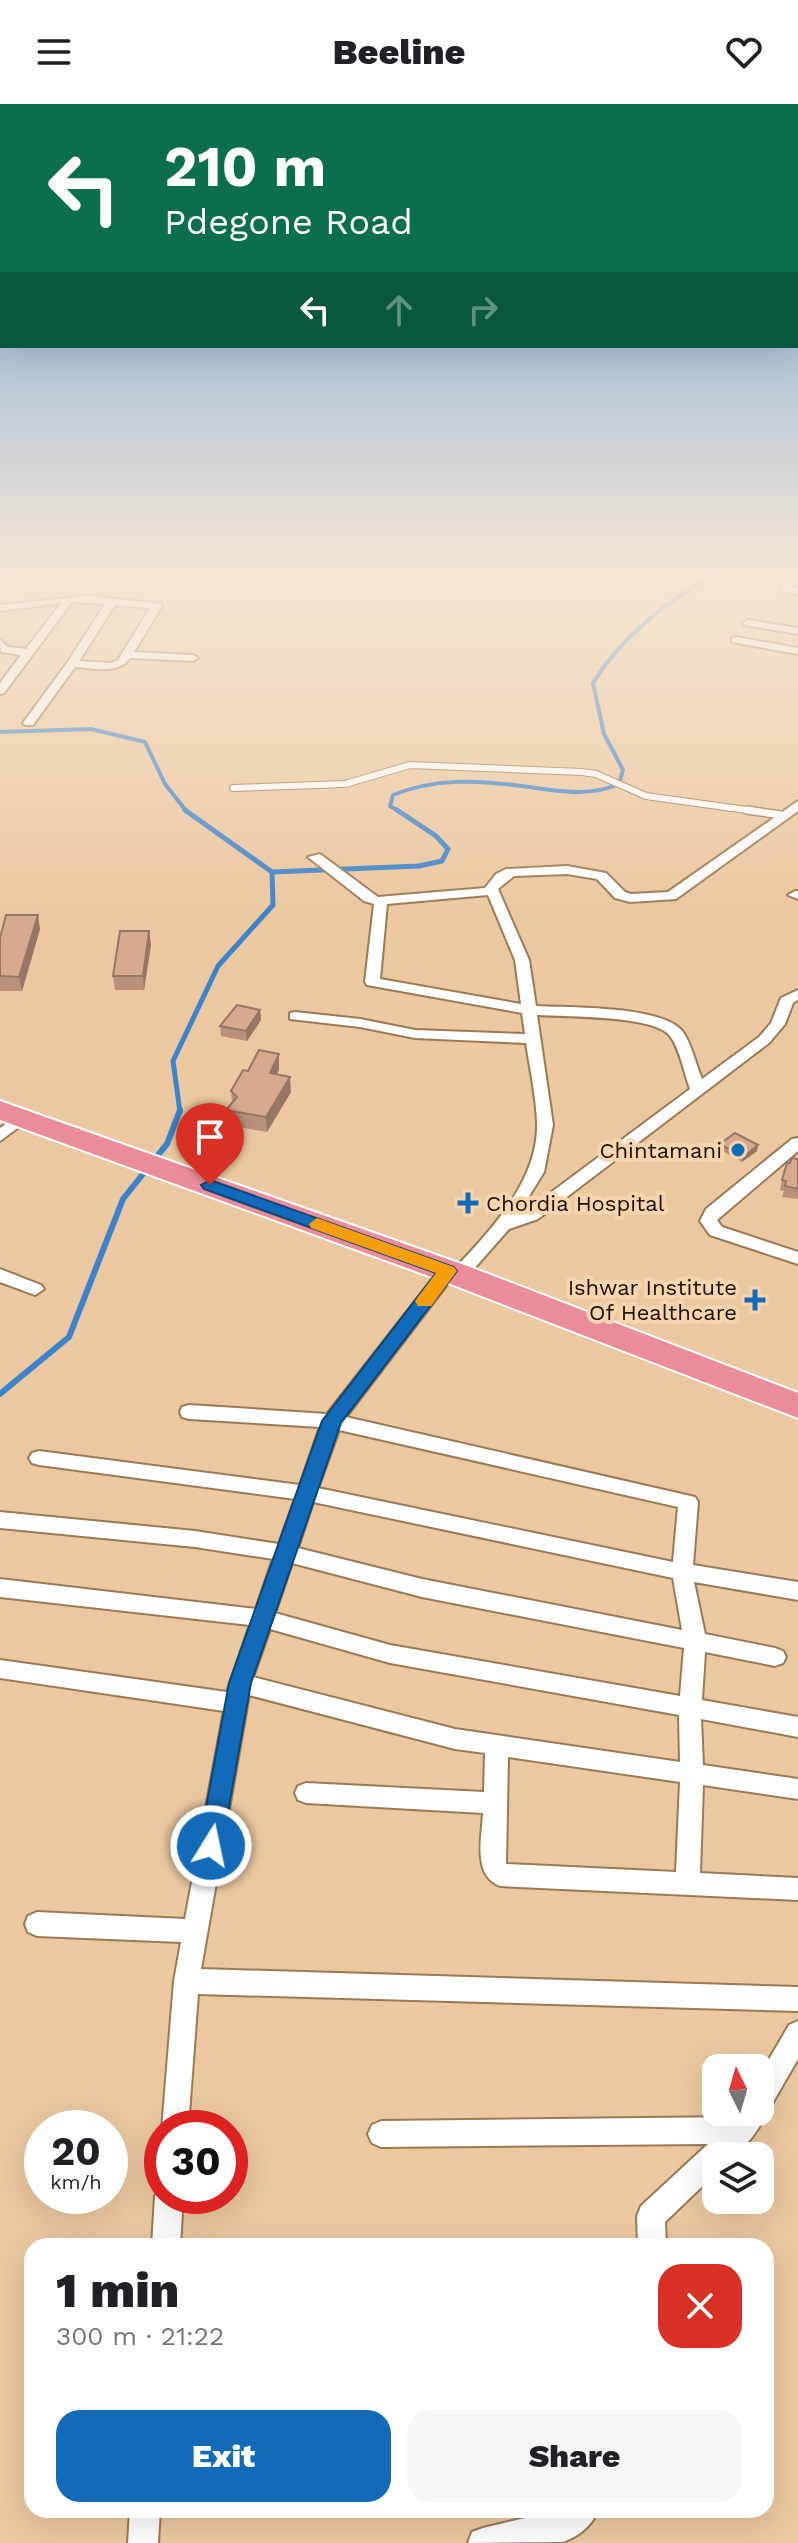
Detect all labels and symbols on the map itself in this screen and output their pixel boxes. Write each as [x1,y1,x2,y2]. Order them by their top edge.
pin [176,1103,244,1185]
place label: Chintamani [599,1138,722,1163]
marker: Chintamani [729,1141,747,1159]
place label: Chordia Hospital [486,1191,665,1216]
marker: Chordia Hospital [457,1192,479,1214]
place label: Ishwar Institute Of Healthcare [568,1275,737,1325]
marker: Ishwar Institute Of Healthcare [744,1289,766,1311]
position arrow [169,1804,253,1888]
north arrow [702,2054,774,2126]
speed limit sign: 30 [144,2110,248,2214]

